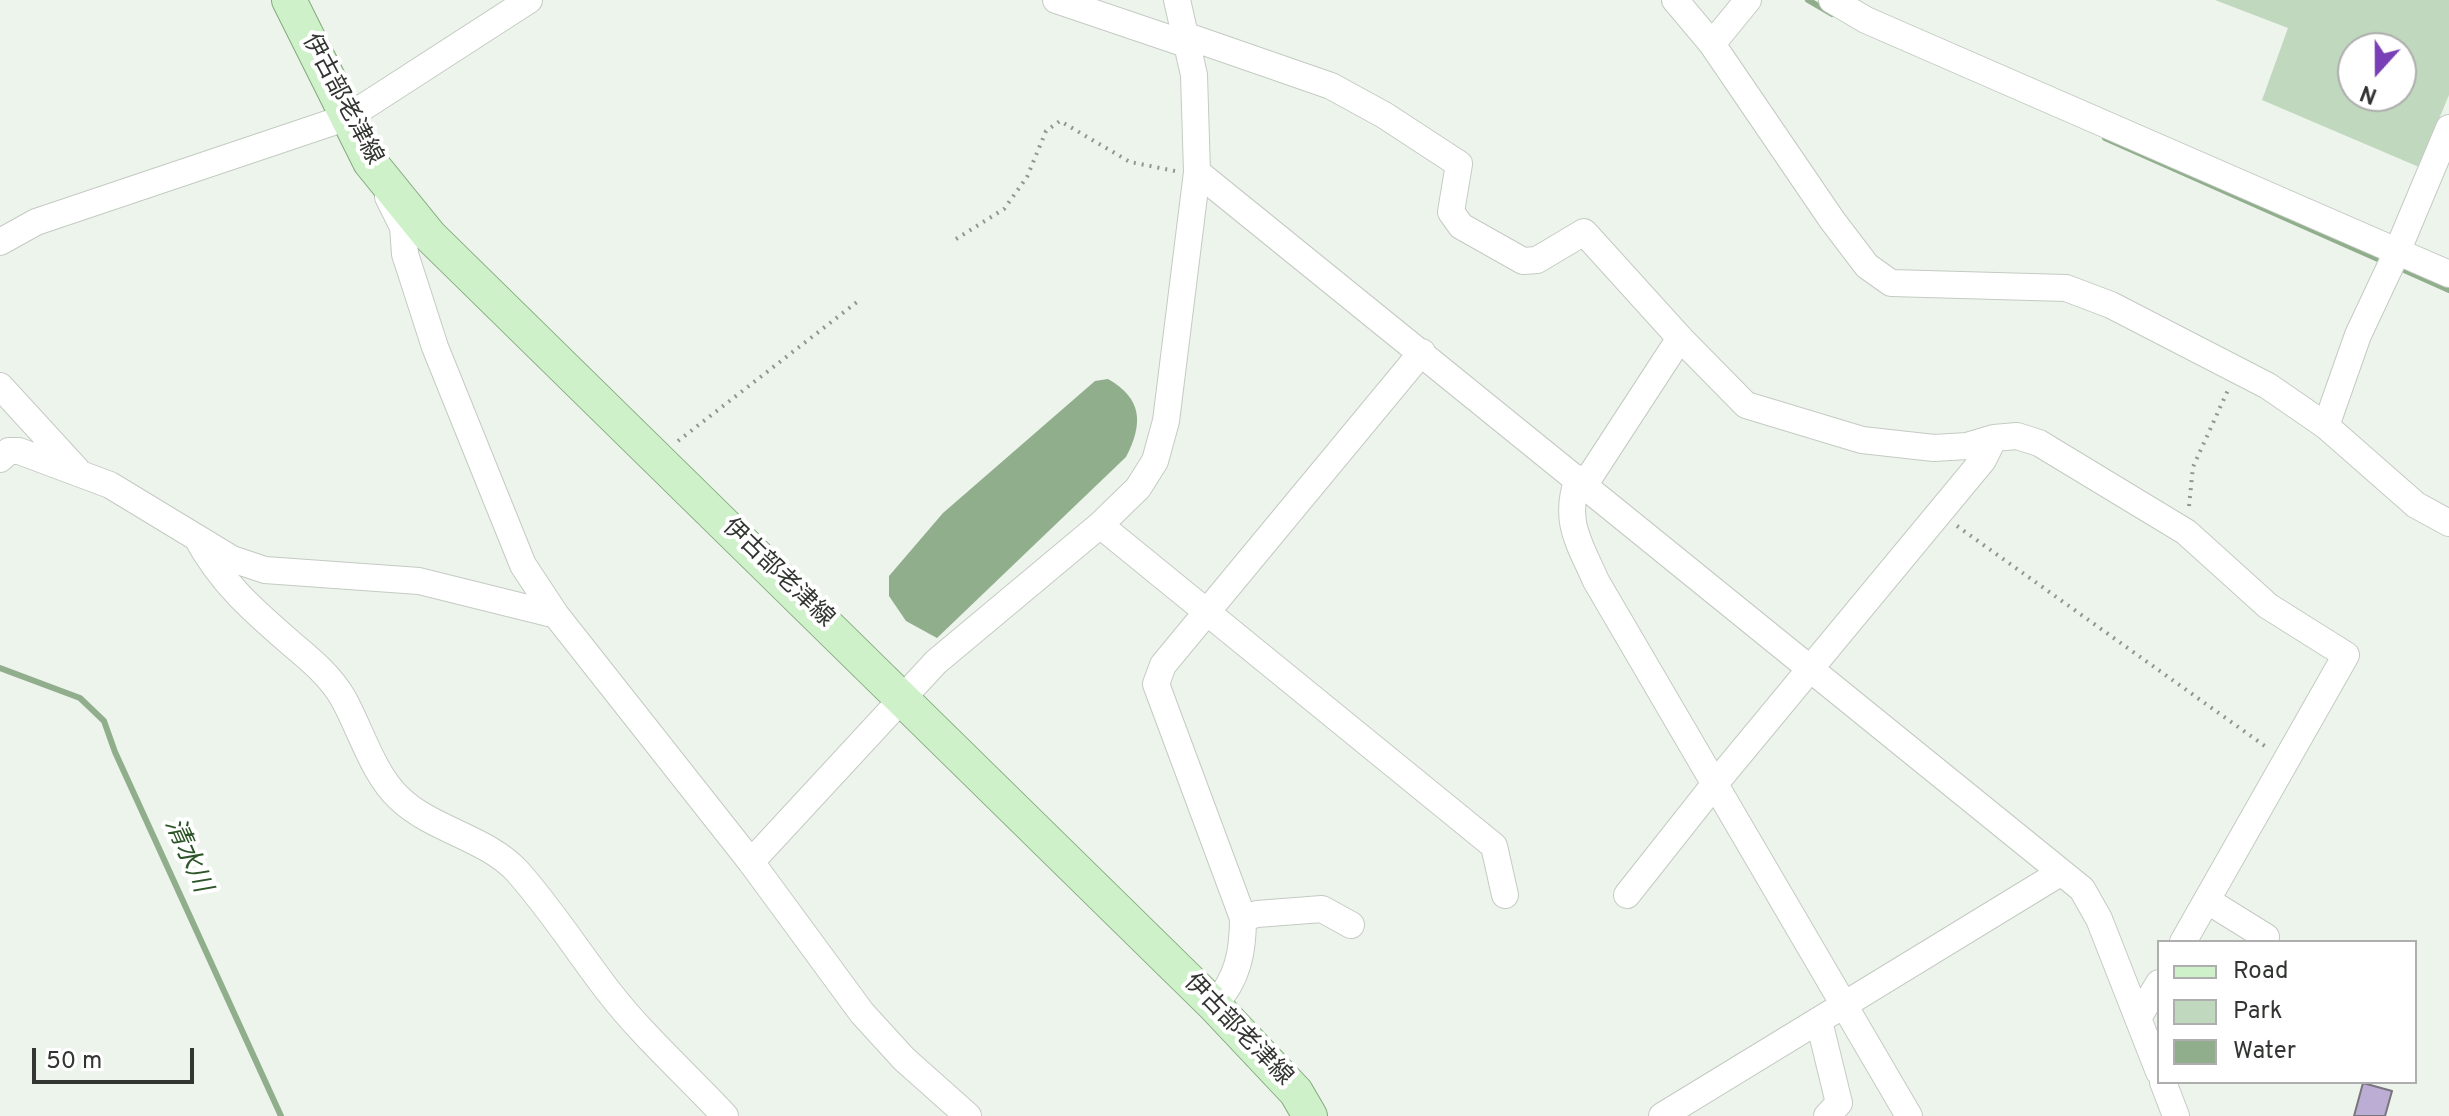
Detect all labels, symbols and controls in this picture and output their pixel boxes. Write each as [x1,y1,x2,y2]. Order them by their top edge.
street label: 伊古部老津線 [294,30,388,170]
north arrow [2337,32,2417,112]
text: N [2357,78,2381,108]
street label: 伊古部老津線 [715,514,839,634]
water label: 清水川 [156,814,216,898]
legend [2157,940,2417,1084]
text: Road [2233,957,2289,987]
street label: 伊古部老津線 [1177,969,1297,1093]
text: Park [2233,997,2283,1027]
scale bar [36,1032,198,1082]
text: Water [2233,1037,2296,1067]
text: 50 m [46,1047,102,1077]

